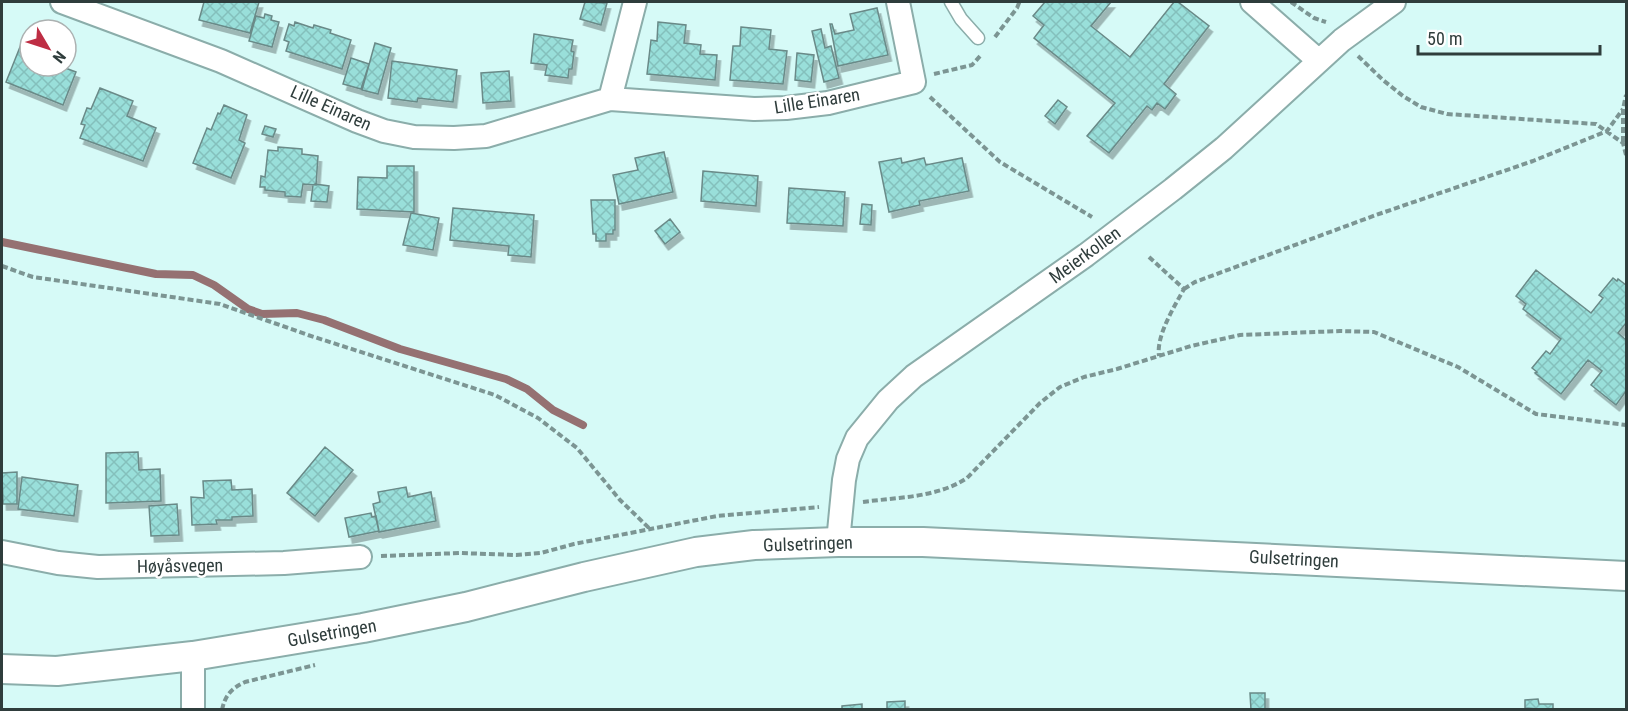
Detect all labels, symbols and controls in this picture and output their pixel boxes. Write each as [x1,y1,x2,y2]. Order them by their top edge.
north arrow [18,18,78,78]
scale bar [1418,18,1600,56]
text: 50 m [1427,28,1462,49]
text: N [49,47,70,67]
street label: Lille Einaren [287,80,375,135]
street label: Lille Einaren [773,83,861,118]
street label: Meierkollen [1045,222,1124,287]
street label: Gulsetringen [763,531,853,556]
street label: Gulsetringen [1249,546,1339,571]
street label: Høyåsvegen [137,554,223,577]
street label: Gulsetringen [286,614,378,651]

